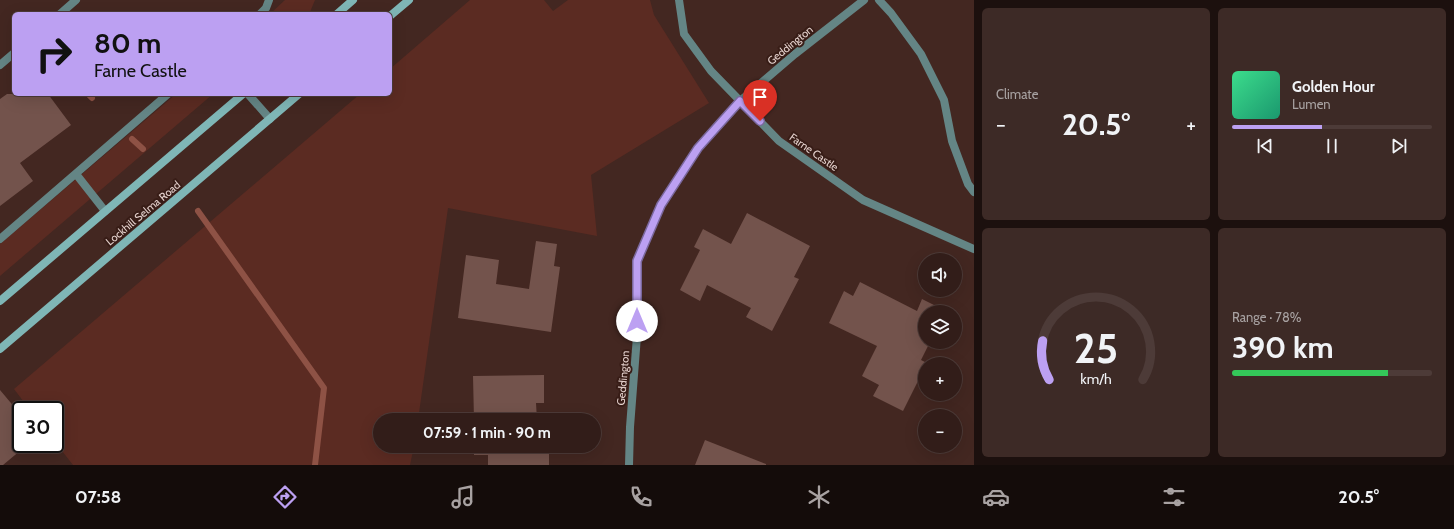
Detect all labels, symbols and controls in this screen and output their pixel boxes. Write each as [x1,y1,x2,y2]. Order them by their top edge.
street label: Geddington [764,22,816,68]
text: 80 m [94,26,161,60]
icon: right [28,28,80,80]
text: Farne Castle [94,60,187,82]
text: Golden Hour [1292,78,1375,96]
pin [743,80,777,121]
icon: arrive [749,86,771,108]
text: Climate [996,86,1038,102]
text: Lumen [1292,96,1331,112]
text: 20.5° [1062,106,1130,143]
text: − [996,111,1006,138]
text: + [1186,111,1196,138]
street label: Farne Castle [787,130,842,174]
icon: previous [1254,135,1276,157]
icon: pause [1321,135,1343,157]
icon: next [1388,135,1410,157]
street label: Lockhill Selma Road [103,178,183,248]
map controls [918,253,962,453]
button: sound [918,253,962,297]
position arrow [616,300,658,342]
button: layers [918,305,962,349]
text: Range · 78% [1232,309,1301,325]
text: 25 [1074,323,1118,373]
text: 390 km [1232,329,1334,366]
street label: Geddington [614,350,632,406]
button: + [918,357,962,401]
text: km/h [1080,370,1112,388]
speed limit sign: 30 [12,401,64,453]
button: − [918,409,962,453]
text: 07:59 · 1 min · 90 m [423,424,551,442]
icon: directions [271,483,299,511]
icon: music [449,483,477,511]
icon: phone [627,483,655,511]
icon: climate [805,483,833,511]
icon: car [982,483,1010,511]
icon: filters [1160,483,1188,511]
text: 07:58 [75,486,121,508]
text: 20.5° [1338,486,1379,508]

